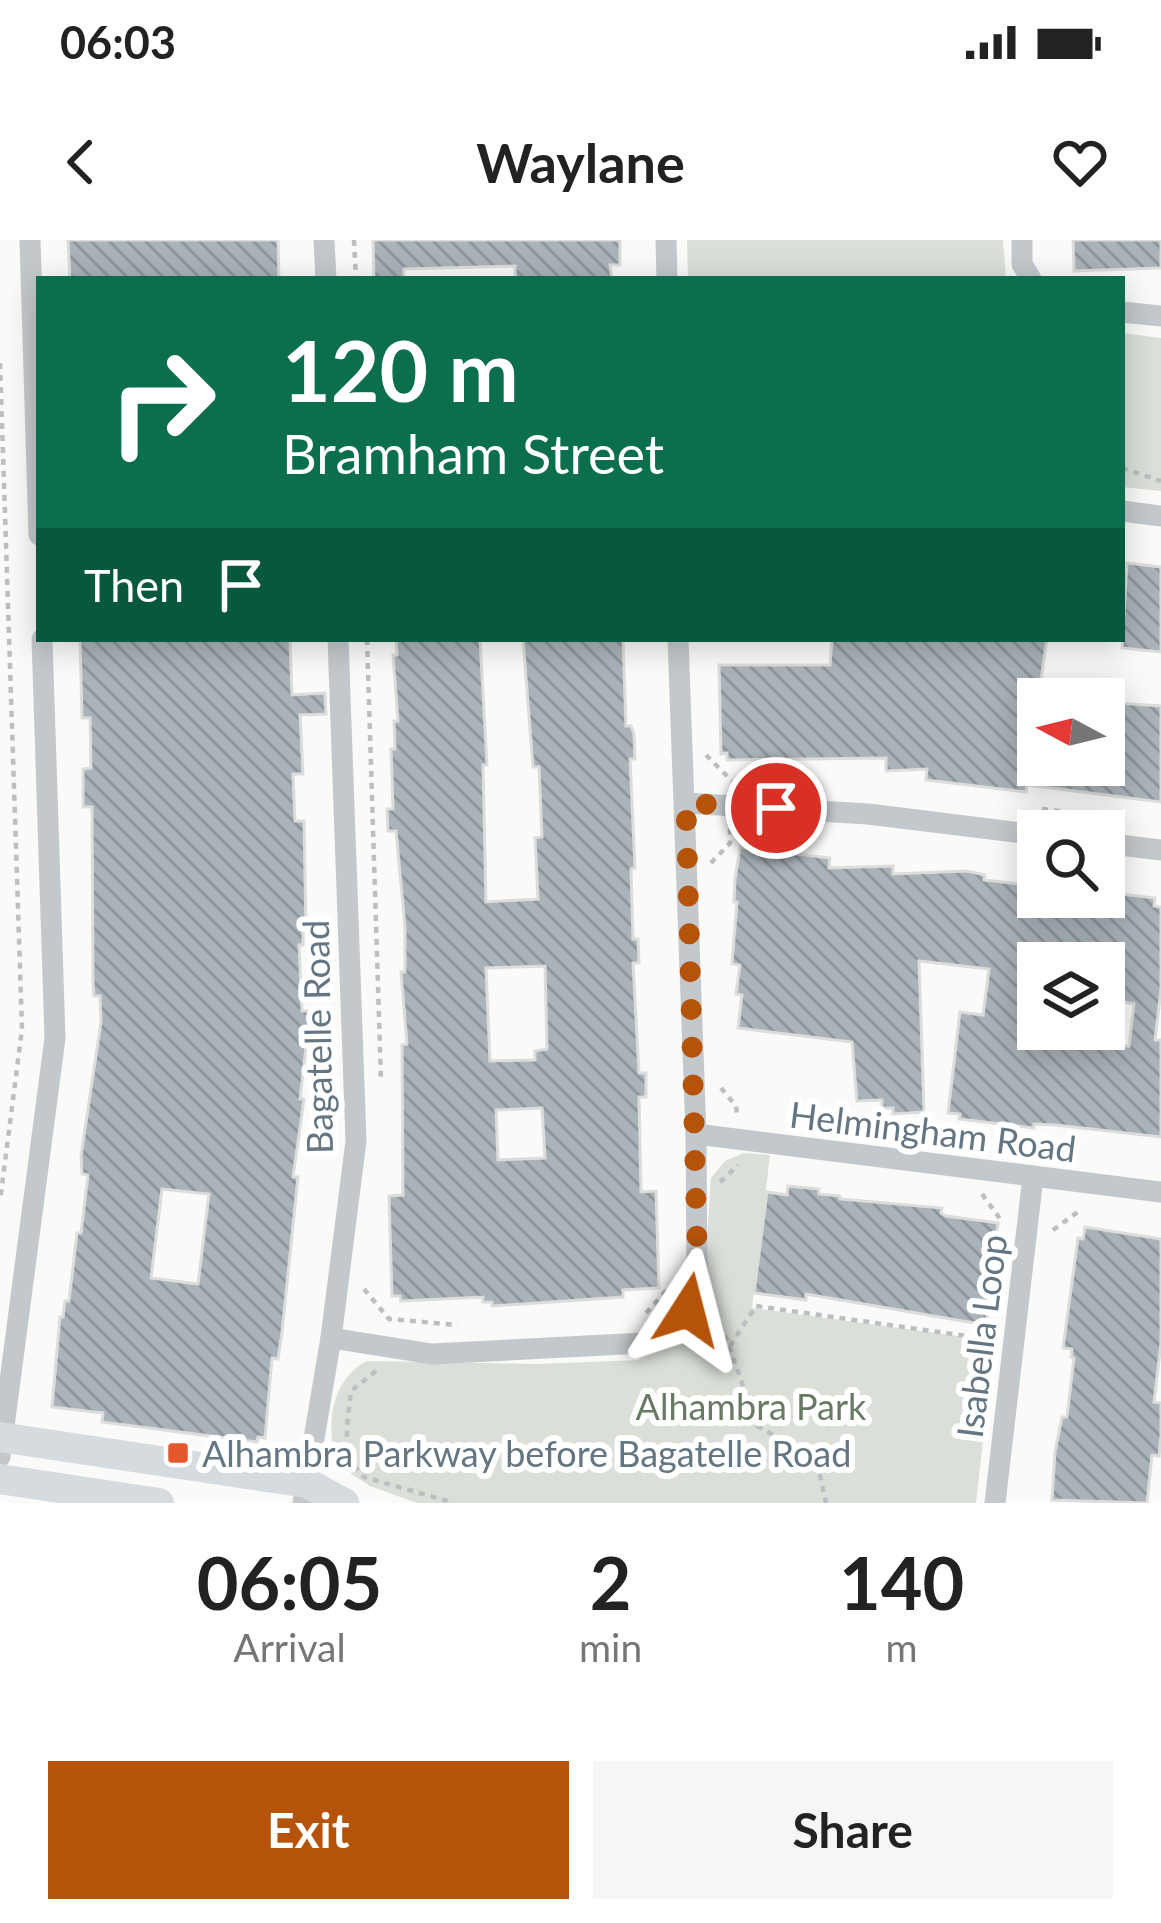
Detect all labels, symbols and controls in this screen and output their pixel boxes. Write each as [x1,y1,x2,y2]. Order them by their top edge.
text: 06:03 [60,15,176,69]
icon: back [48,129,114,195]
icon: heart [1047,129,1113,195]
text: Waylane [476,130,685,195]
text: 120 m [282,319,519,420]
icon: right [84,324,240,480]
text: Bramham Street [282,421,664,486]
icon: arrive [208,552,274,618]
text: Then [84,558,184,612]
north arrow [1017,678,1125,786]
map controls [1017,678,1125,1050]
pin [725,757,827,859]
icon: arrive [743,775,809,841]
button: search [1017,810,1125,918]
street label: Bagatelle Road [293,920,341,1154]
button: layers [1017,942,1125,1050]
street label: Helmingham Road [787,1092,1079,1170]
street label: Isabella Loop [947,1232,1015,1440]
position arrow [625,1247,751,1373]
park label: Alhambra Park [636,1384,867,1428]
place label: Alhambra Parkway before Bagatelle Road [202,1431,851,1475]
marker: Alhambra Parkway before Bagatelle Road [165,1440,191,1466]
text: 06:05 [197,1539,382,1625]
text: 2 [590,1539,632,1625]
text: 140 [839,1539,964,1625]
text: Arrival [233,1624,346,1670]
text: min [579,1624,642,1670]
text: m [886,1624,918,1670]
button: Exit [48,1761,569,1899]
button: Share [593,1761,1113,1899]

